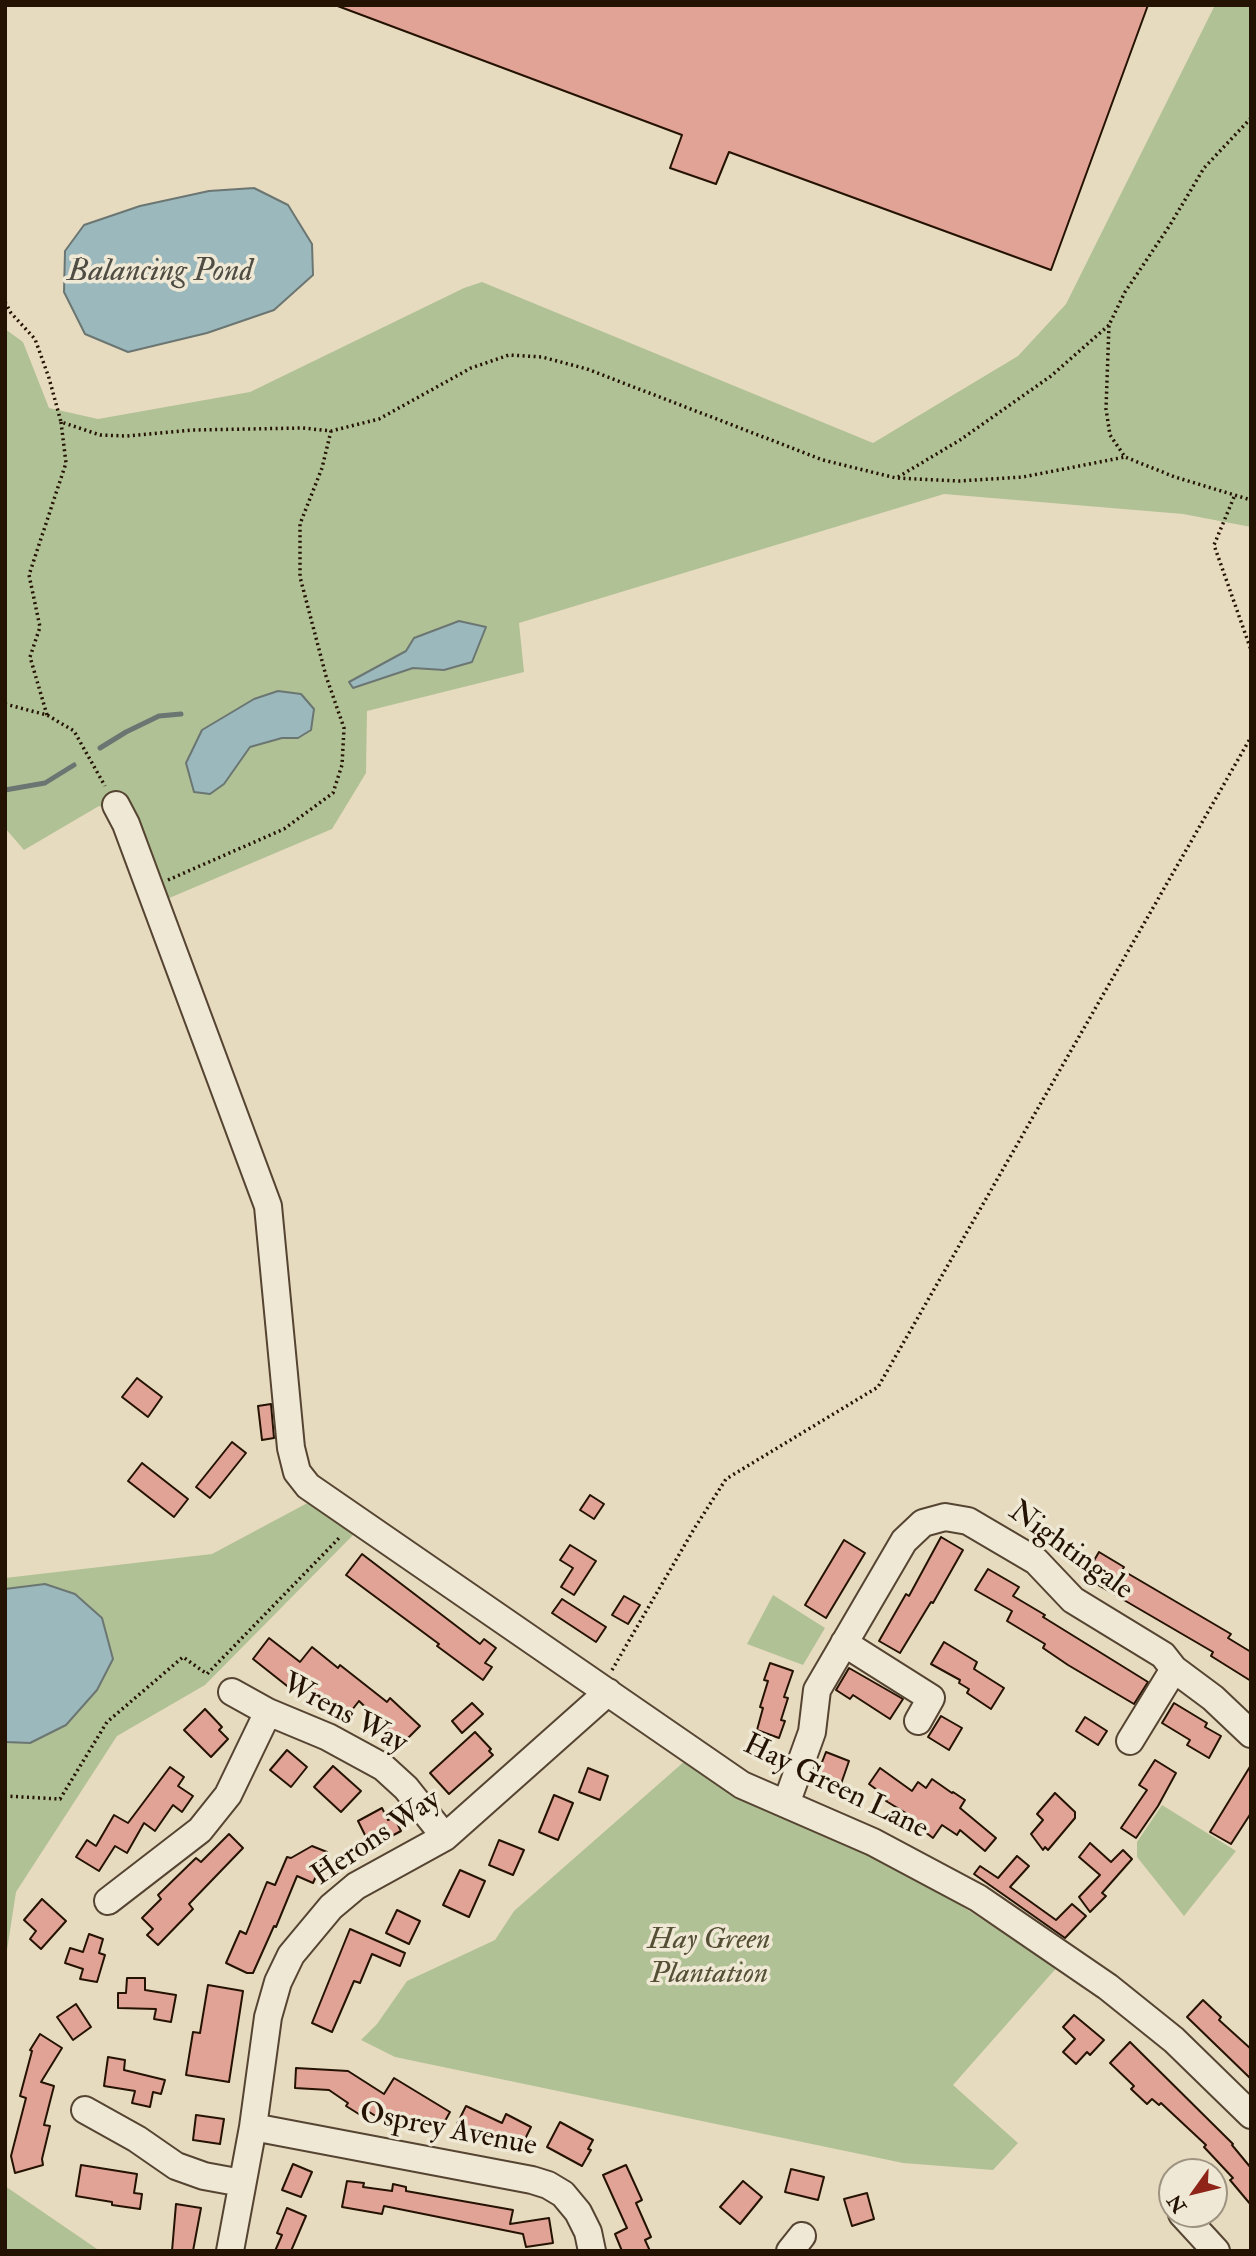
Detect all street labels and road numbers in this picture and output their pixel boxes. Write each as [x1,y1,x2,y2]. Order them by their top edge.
street label: Nightingale [1001,1495,1139,1609]
street label: Wrens Way [275,1667,413,1763]
street label: Hay Green Lane [737,1728,933,1848]
street label: Herons Way [306,1783,448,1895]
street label: Osprey Avenue [356,2096,540,2166]

